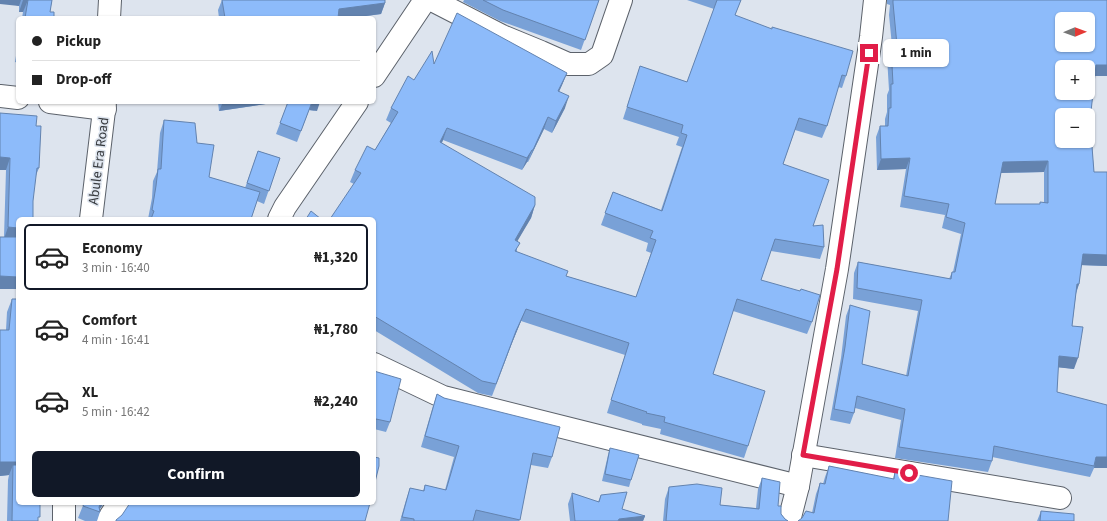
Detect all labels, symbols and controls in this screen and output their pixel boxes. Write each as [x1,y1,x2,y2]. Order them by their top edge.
north arrow [1055,12,1095,52]
map controls [1055,12,1095,148]
text: Pickup [56,31,101,52]
callout: 1 min [883,39,949,67]
route end [860,44,878,62]
text: 1 min [900,44,932,62]
button: + [1055,60,1095,100]
text: Drop-off [56,69,111,90]
button: − [1055,108,1095,148]
street label: Abule Era Road [84,116,114,206]
text: Economy [82,238,143,259]
icon: car [34,239,70,275]
text: ₦1,320 [314,247,358,268]
text: 3 min · 16:40 [82,259,150,277]
text: Comfort [82,310,137,331]
icon: car [34,311,70,347]
text: ₦1,780 [314,319,358,340]
text: 4 min · 16:41 [82,331,150,349]
text: XL [82,382,98,403]
icon: car [34,383,70,419]
text: ₦2,240 [314,391,358,412]
text: 5 min · 16:42 [82,403,150,421]
button: Confirm [32,451,360,497]
route start [900,464,918,482]

